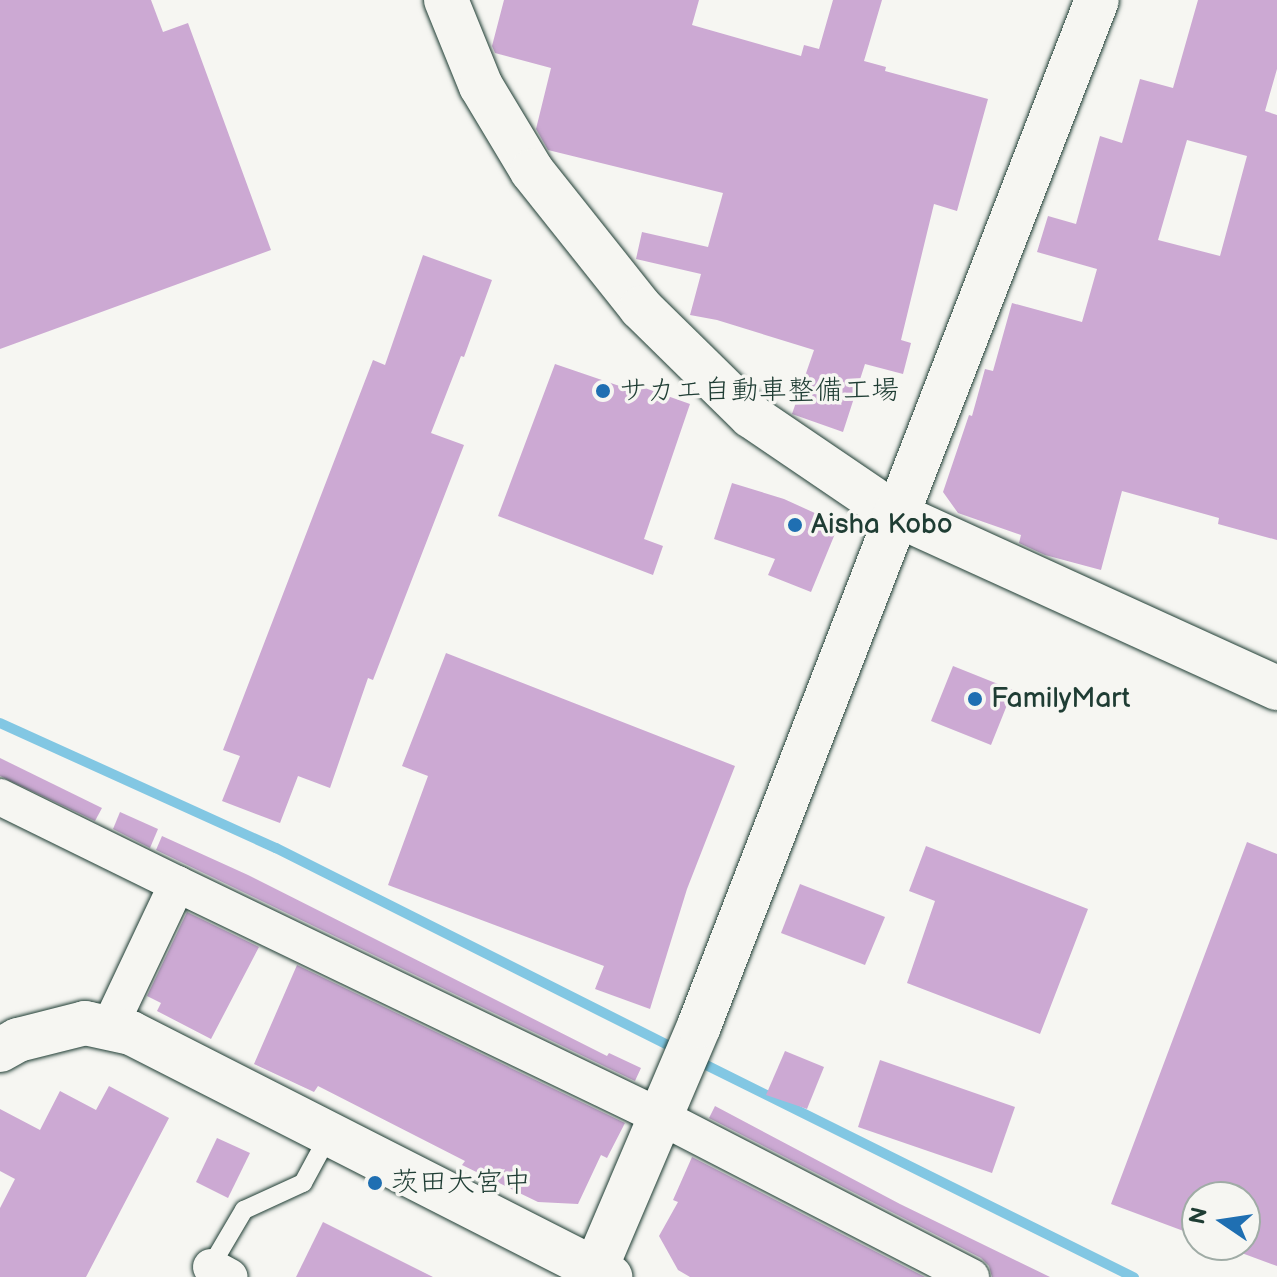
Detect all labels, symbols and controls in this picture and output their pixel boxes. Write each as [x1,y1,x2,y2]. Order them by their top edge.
place label: サカエ自動車整備工場 [619,374,899,408]
marker: サカエ自動車整備工場 [594,382,612,400]
place label: Aisha Kobo [811,508,953,542]
marker: Aisha Kobo [786,516,804,534]
place label: FamilyMart [991,682,1130,716]
marker: FamilyMart [966,690,984,708]
place label: 茨田大宮中 [391,1166,531,1200]
marker: 茨田大宮中 [366,1174,384,1192]
north arrow [1181,1181,1261,1261]
text: N [1184,1205,1214,1227]

